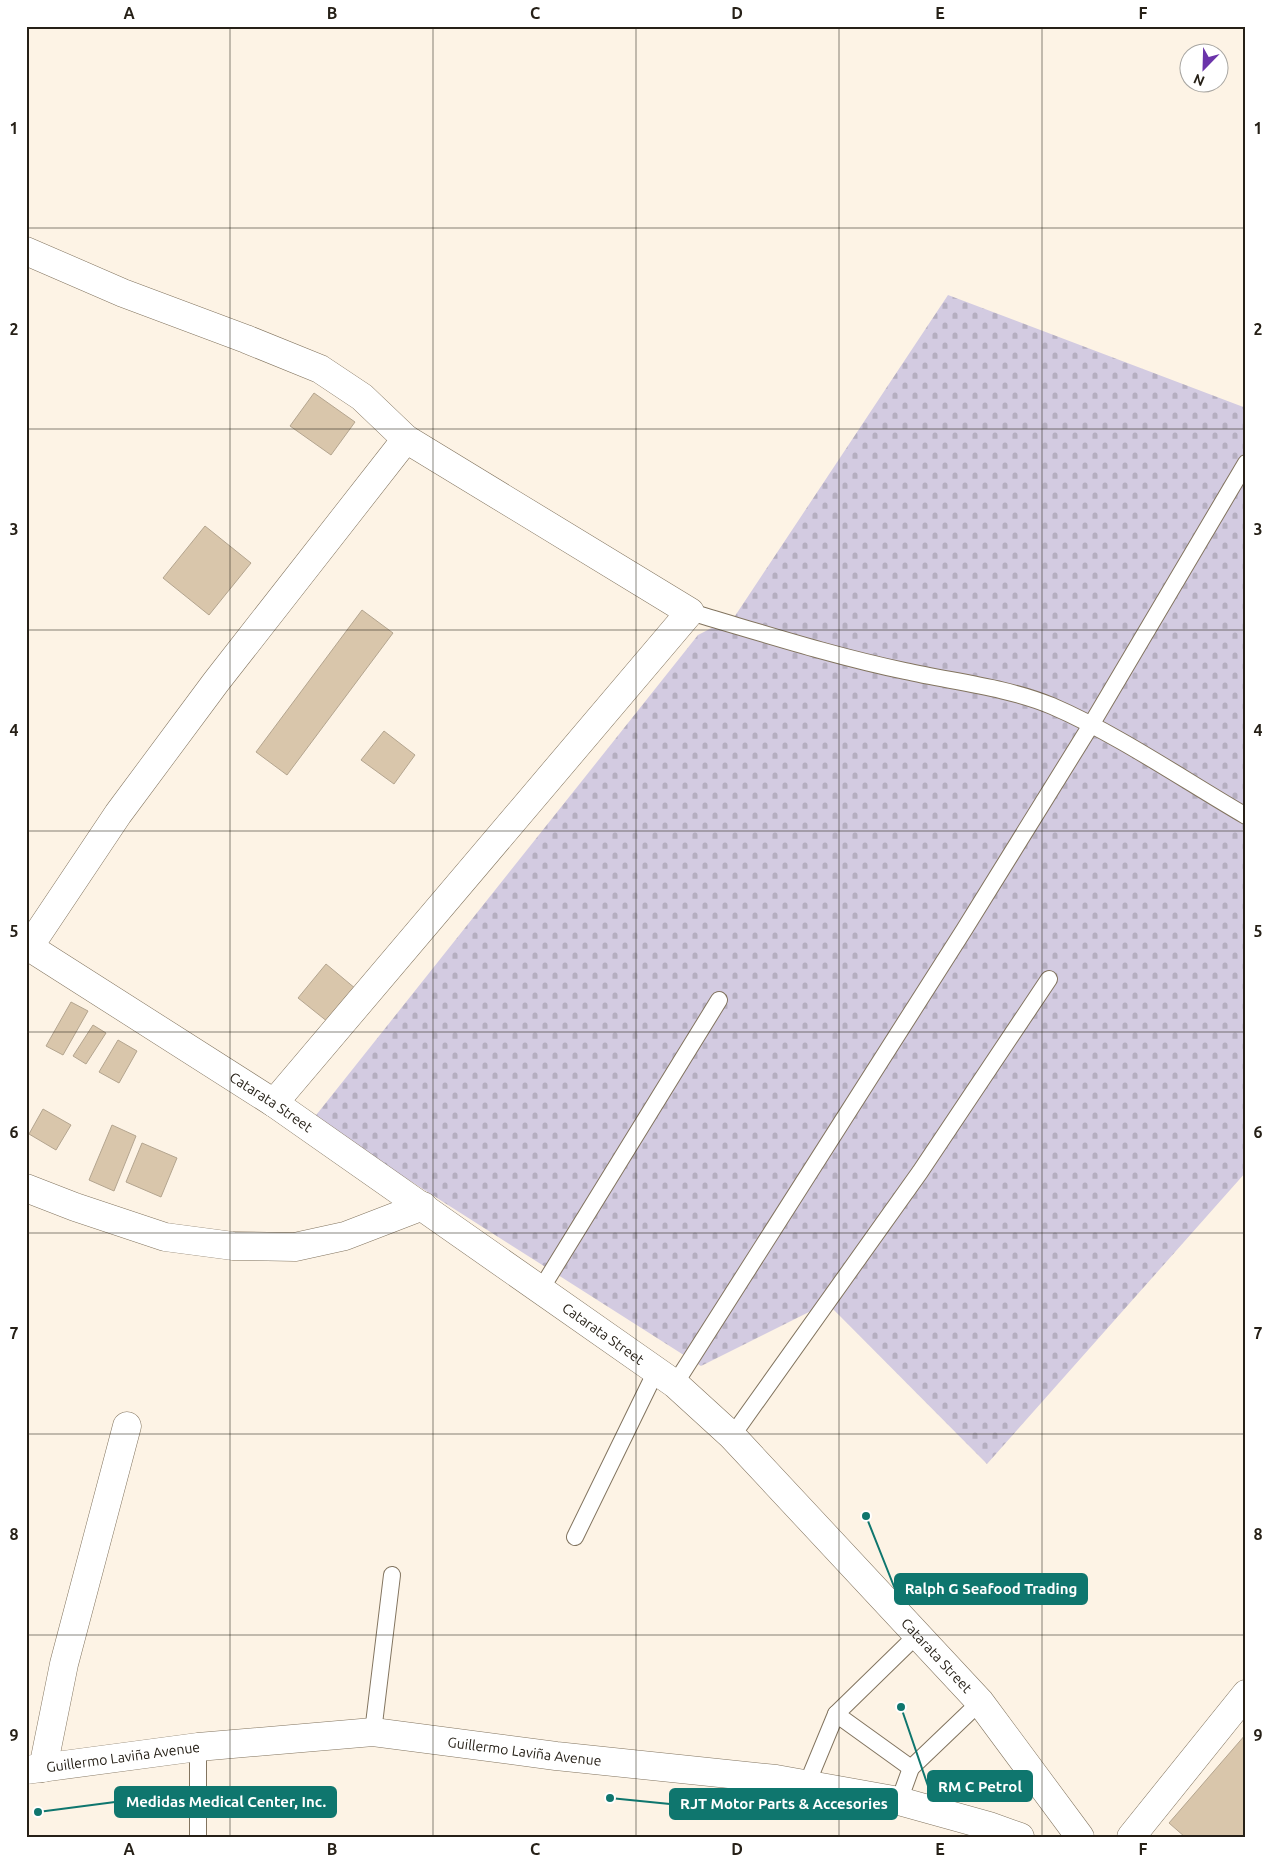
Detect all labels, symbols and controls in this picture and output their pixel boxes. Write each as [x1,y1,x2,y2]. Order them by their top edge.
text: A [123,4,135,22]
text: B [327,4,337,22]
text: C [530,4,540,22]
text: D [731,4,743,22]
text: E [935,4,945,22]
text: F [1139,4,1148,22]
north arrow [1180,42,1230,92]
text: N [1191,71,1207,89]
text: 1 [9,119,19,137]
text: 1 [1253,119,1263,137]
text: 2 [9,320,19,338]
text: 2 [1253,320,1263,338]
text: 3 [9,520,19,538]
text: 3 [1253,520,1263,538]
text: 4 [9,721,19,739]
text: 4 [1253,721,1263,739]
text: 5 [9,922,19,940]
text: 5 [1253,922,1263,940]
street label: Catarata Street [227,1069,316,1136]
text: 6 [9,1123,19,1141]
text: 6 [1253,1123,1263,1141]
street label: Catarata Street [559,1300,647,1368]
text: 7 [9,1324,19,1342]
text: 7 [1253,1324,1263,1342]
text: 8 [9,1525,19,1543]
text: 8 [1253,1525,1263,1543]
callout: Ralph G Seafood Trading [895,1574,1087,1604]
text: Ralph G Seafood Trading [905,1580,1077,1597]
street label: Catarata Street [898,1615,976,1696]
text: 9 [9,1726,19,1744]
text: 9 [1253,1726,1263,1744]
street label: Guillermo Laviña Avenue [447,1734,602,1769]
street label: Guillermo Laviña Avenue [45,1739,201,1775]
callout: RM C Petrol [928,1771,1032,1801]
text: RM C Petrol [938,1778,1022,1795]
callout: Medidas Medical Center, Inc. [115,1787,336,1817]
callout: RJT Motor Parts & Accesories [670,1789,897,1819]
text: Medidas Medical Center, Inc. [126,1793,326,1810]
text: RJT Motor Parts & Accesories [680,1795,888,1812]
text: A [123,1840,135,1858]
text: B [327,1840,337,1858]
text: C [530,1840,540,1858]
text: D [731,1840,743,1858]
text: E [935,1840,945,1858]
text: F [1139,1840,1148,1858]

